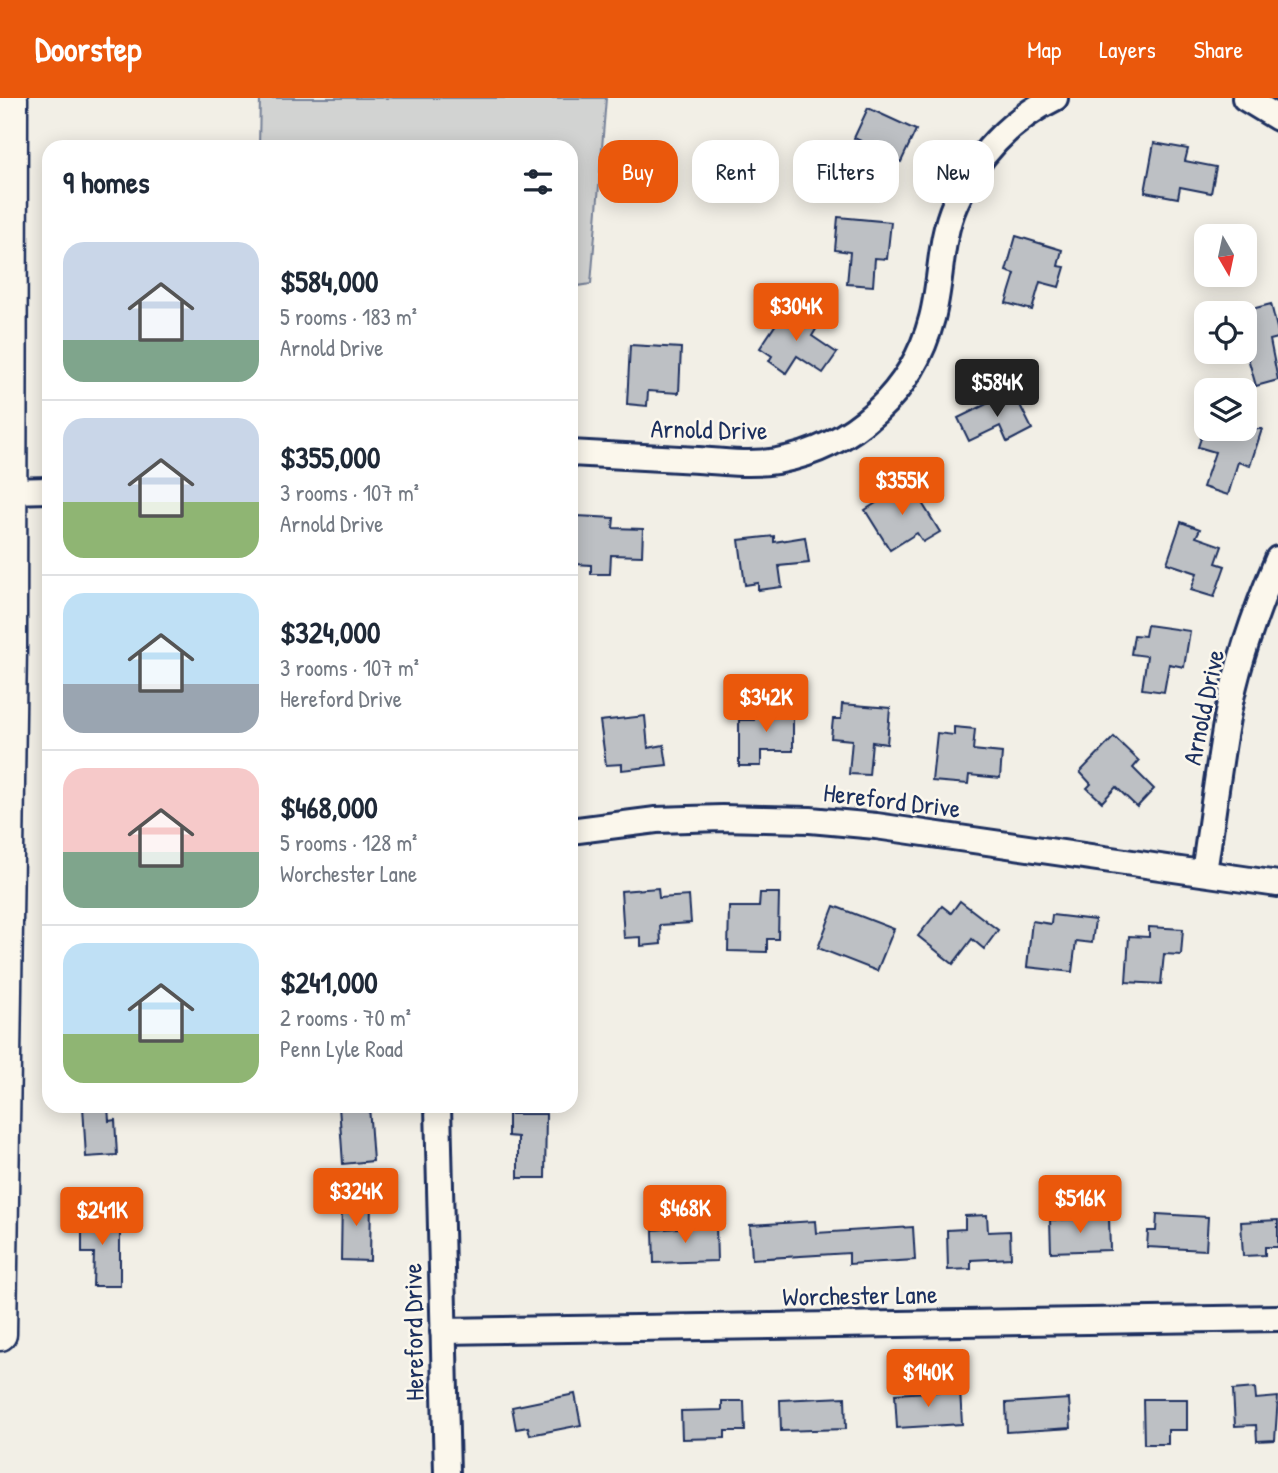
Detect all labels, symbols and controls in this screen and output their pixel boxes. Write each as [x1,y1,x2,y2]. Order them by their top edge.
text: Doorstep [35,27,141,71]
text: Map [1027,33,1061,65]
text: Layers [1099,33,1156,65]
text: Share [1194,33,1243,65]
chip: Buy [598,140,678,203]
chip: Rent [692,140,779,203]
chip: Filters [793,140,899,203]
chip: New [913,140,994,203]
text: 9 homes [63,162,150,202]
icon: filters [519,163,557,201]
north arrow [1194,224,1256,287]
map controls [1194,224,1257,441]
text: $584,000 [280,261,379,301]
icon: home [119,270,203,354]
pin: $304K [747,284,845,343]
text: $304K [770,290,822,321]
text: 5 rooms · 183 m² [280,301,417,332]
button: locate [1194,301,1257,364]
text: Arnold Drive [280,332,383,363]
pin: $584K [948,360,1046,419]
text: $584K [971,366,1023,397]
button: layers [1194,378,1257,441]
street label: Arnold Drive [650,410,768,448]
text: $355,000 [280,437,380,477]
icon: home [119,446,203,530]
pin: $355K [853,458,951,517]
text: $355K [875,464,929,495]
text: 3 rooms · 107 m² [280,477,419,508]
text: Arnold Drive [280,508,383,539]
text: $324,000 [280,612,380,652]
icon: home [119,621,203,705]
street label: Arnold Drive [1174,646,1232,768]
text: 3 rooms · 107 m² [280,652,419,683]
pin: $342K [717,674,815,734]
text: $342K [739,681,793,712]
text: Hereford Drive [280,683,402,714]
street label: Hereford Drive [822,774,962,826]
text: $468,000 [280,787,378,827]
icon: home [119,796,203,880]
text: 5 rooms · 128 m² [280,827,417,858]
text: Worchester Lane [280,858,417,889]
text: $241,000 [280,962,378,1002]
icon: home [119,971,203,1055]
text: 2 rooms · 70 m² [280,1002,411,1033]
text: Penn Lyle Road [280,1033,403,1064]
pin: $324K [307,1168,405,1228]
text: $324K [329,1175,383,1206]
pin: $516K [1031,1176,1129,1235]
text: $516K [1055,1182,1105,1213]
pin: $468K [636,1186,734,1245]
pin: $241K [53,1188,151,1247]
text: $468K [659,1192,711,1223]
text: $241K [76,1194,128,1225]
street label: Hereford Drive [394,1263,432,1401]
street label: Worchester Lane [782,1276,938,1314]
pin: $140K [879,1350,977,1409]
text: $140K [903,1356,953,1387]

